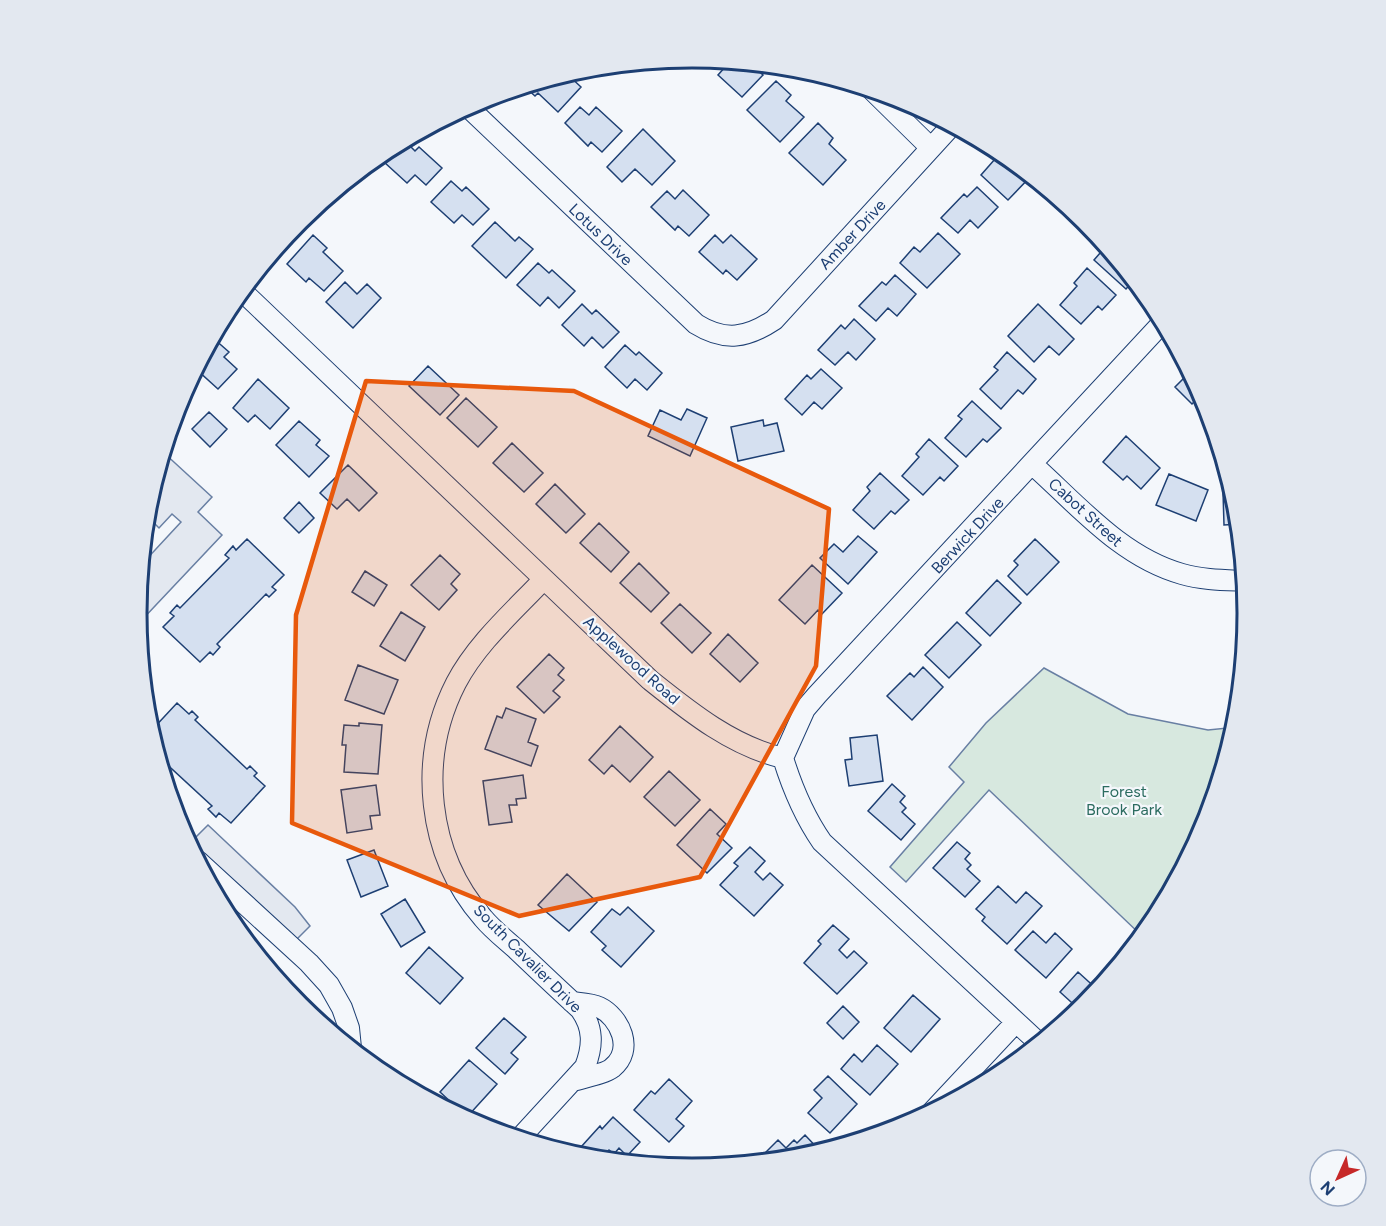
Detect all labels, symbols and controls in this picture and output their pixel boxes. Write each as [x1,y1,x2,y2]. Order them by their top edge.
street label: Amber Drive [815,195,890,273]
street label: Lotus Drive [565,199,637,270]
street label: Cabot Street [1045,474,1127,551]
street label: Berwick Drive [927,493,1008,577]
street label: Applewood Road [580,612,684,709]
park label: Forest Brook Park [1086,782,1162,819]
street label: South Cavalier Drive [470,900,586,1017]
north arrow [1308,1148,1368,1208]
text: N [1317,1177,1339,1199]

